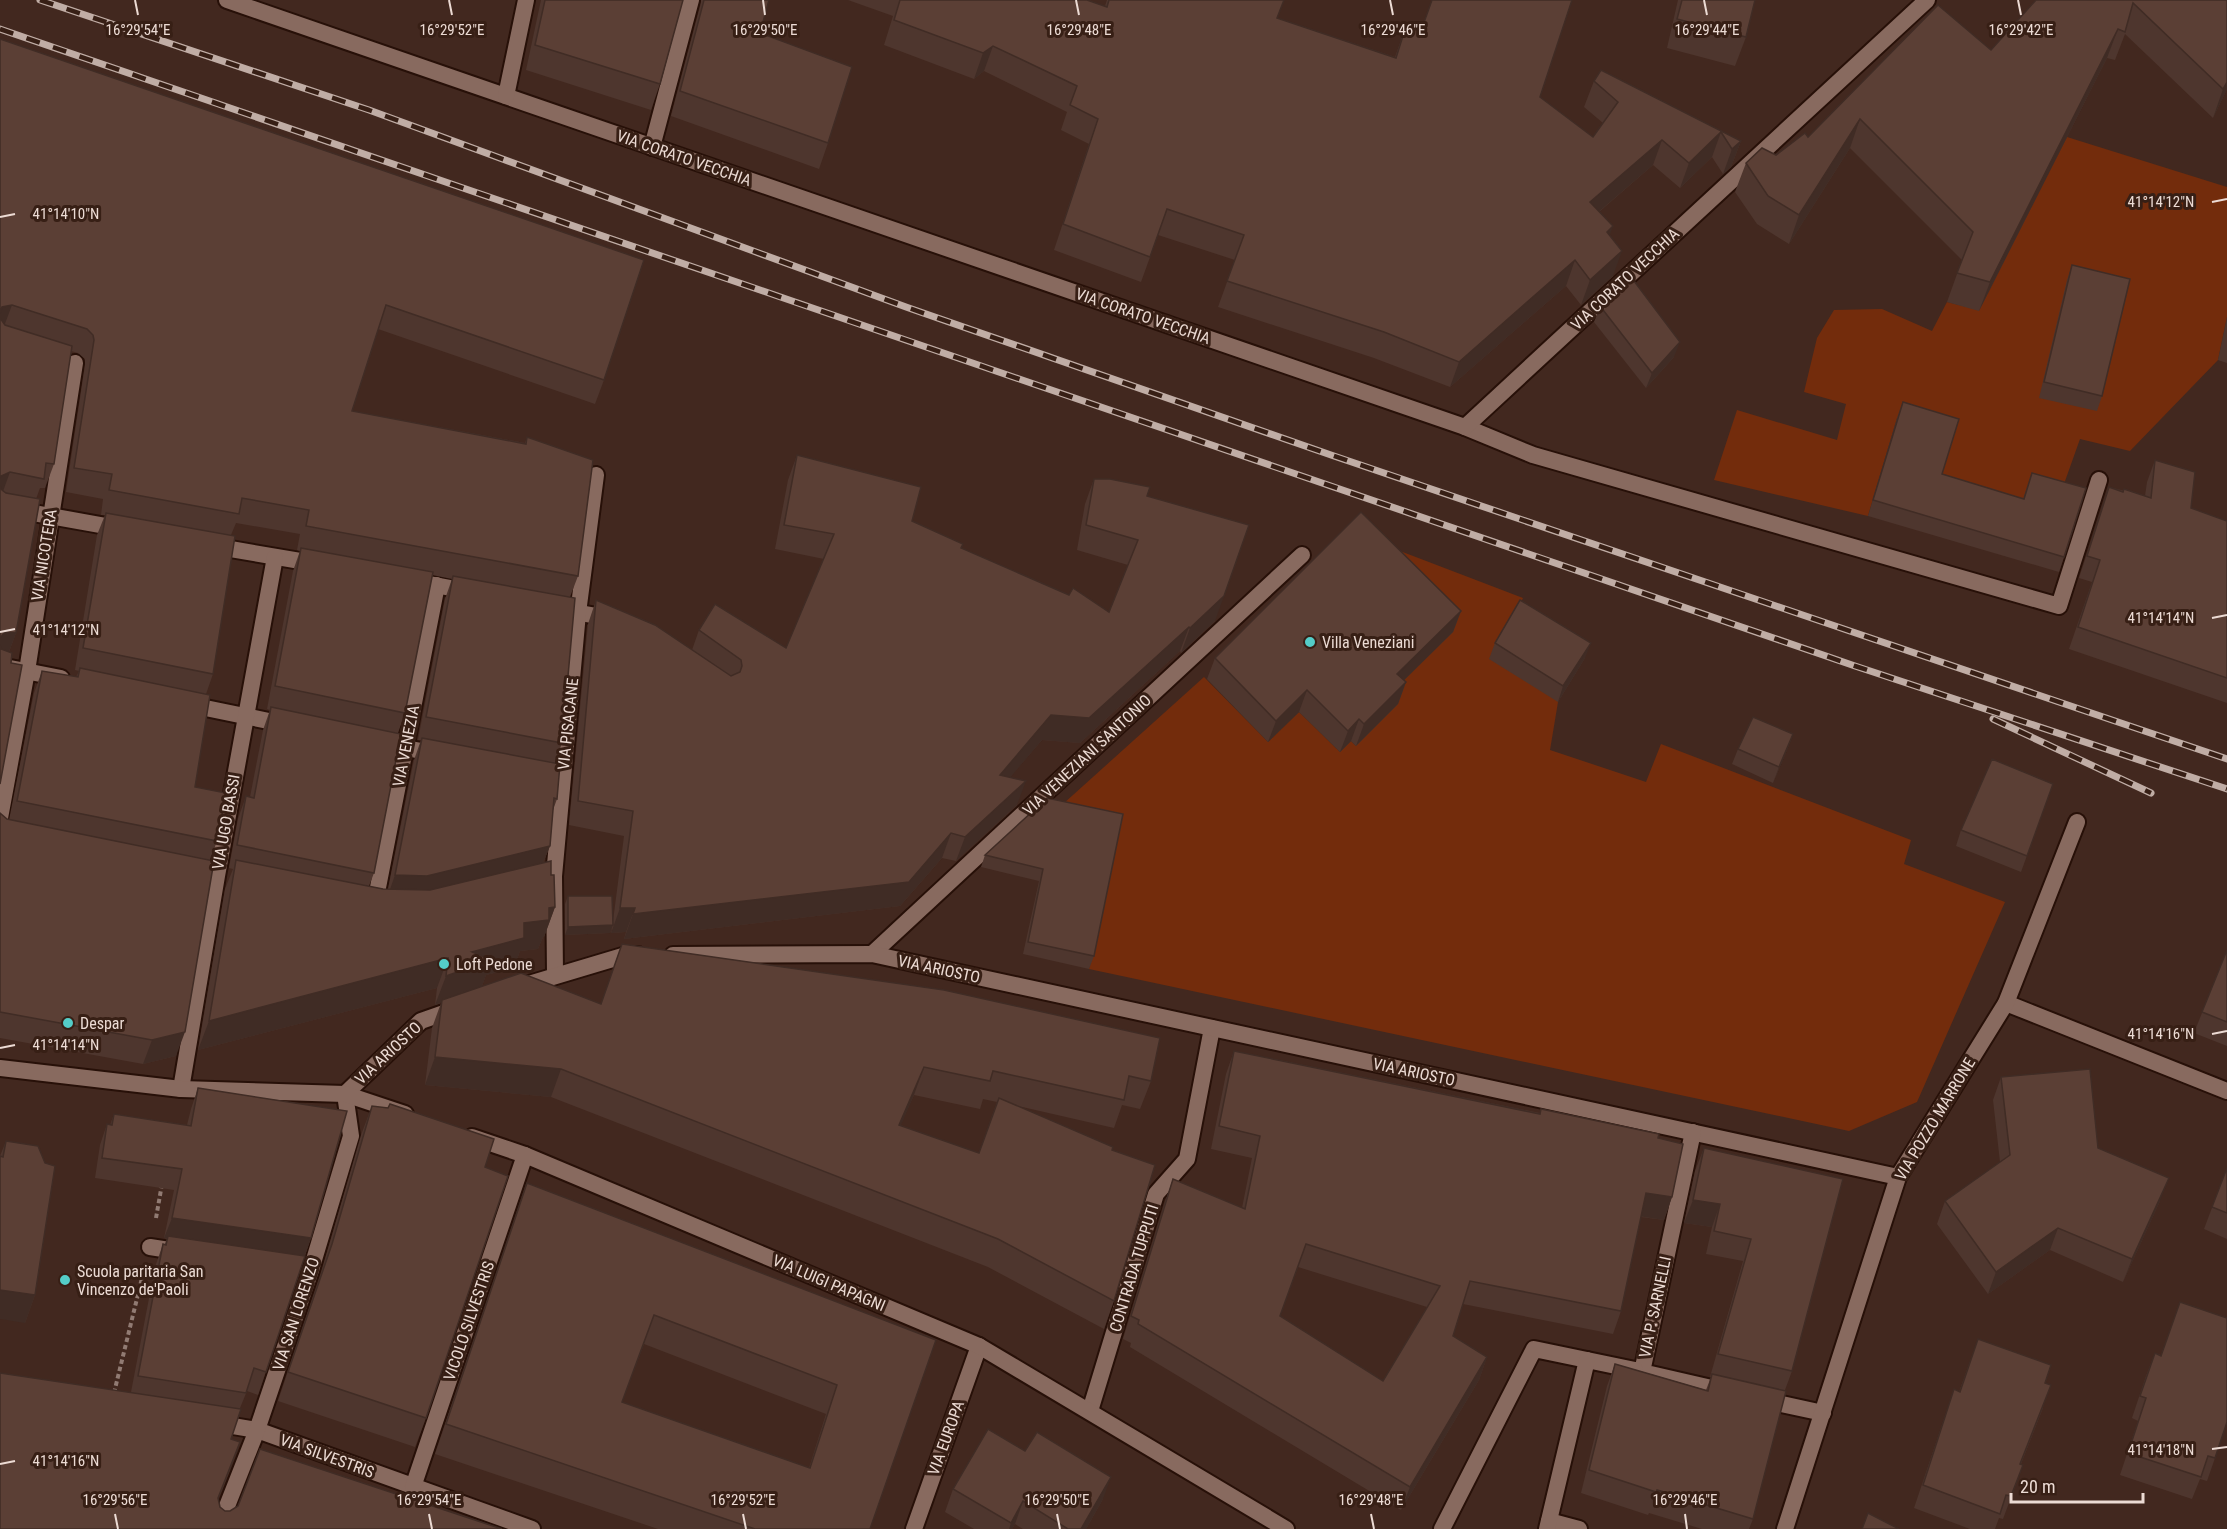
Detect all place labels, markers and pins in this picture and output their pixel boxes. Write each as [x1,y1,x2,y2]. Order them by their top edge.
place label: Villa Veneziani [1322,633,1414,652]
marker: Villa Veneziani [1303,635,1317,649]
place label: Loft Pedone [456,955,533,974]
marker: Loft Pedone [437,957,451,971]
place label: Despar [80,1014,124,1033]
marker: Despar [61,1016,75,1030]
place label: Scuola paritaria San Vincenzo de'Paoli [77,1262,204,1299]
marker: Scuola paritaria San Vincenzo de'Paoli [58,1273,72,1287]

